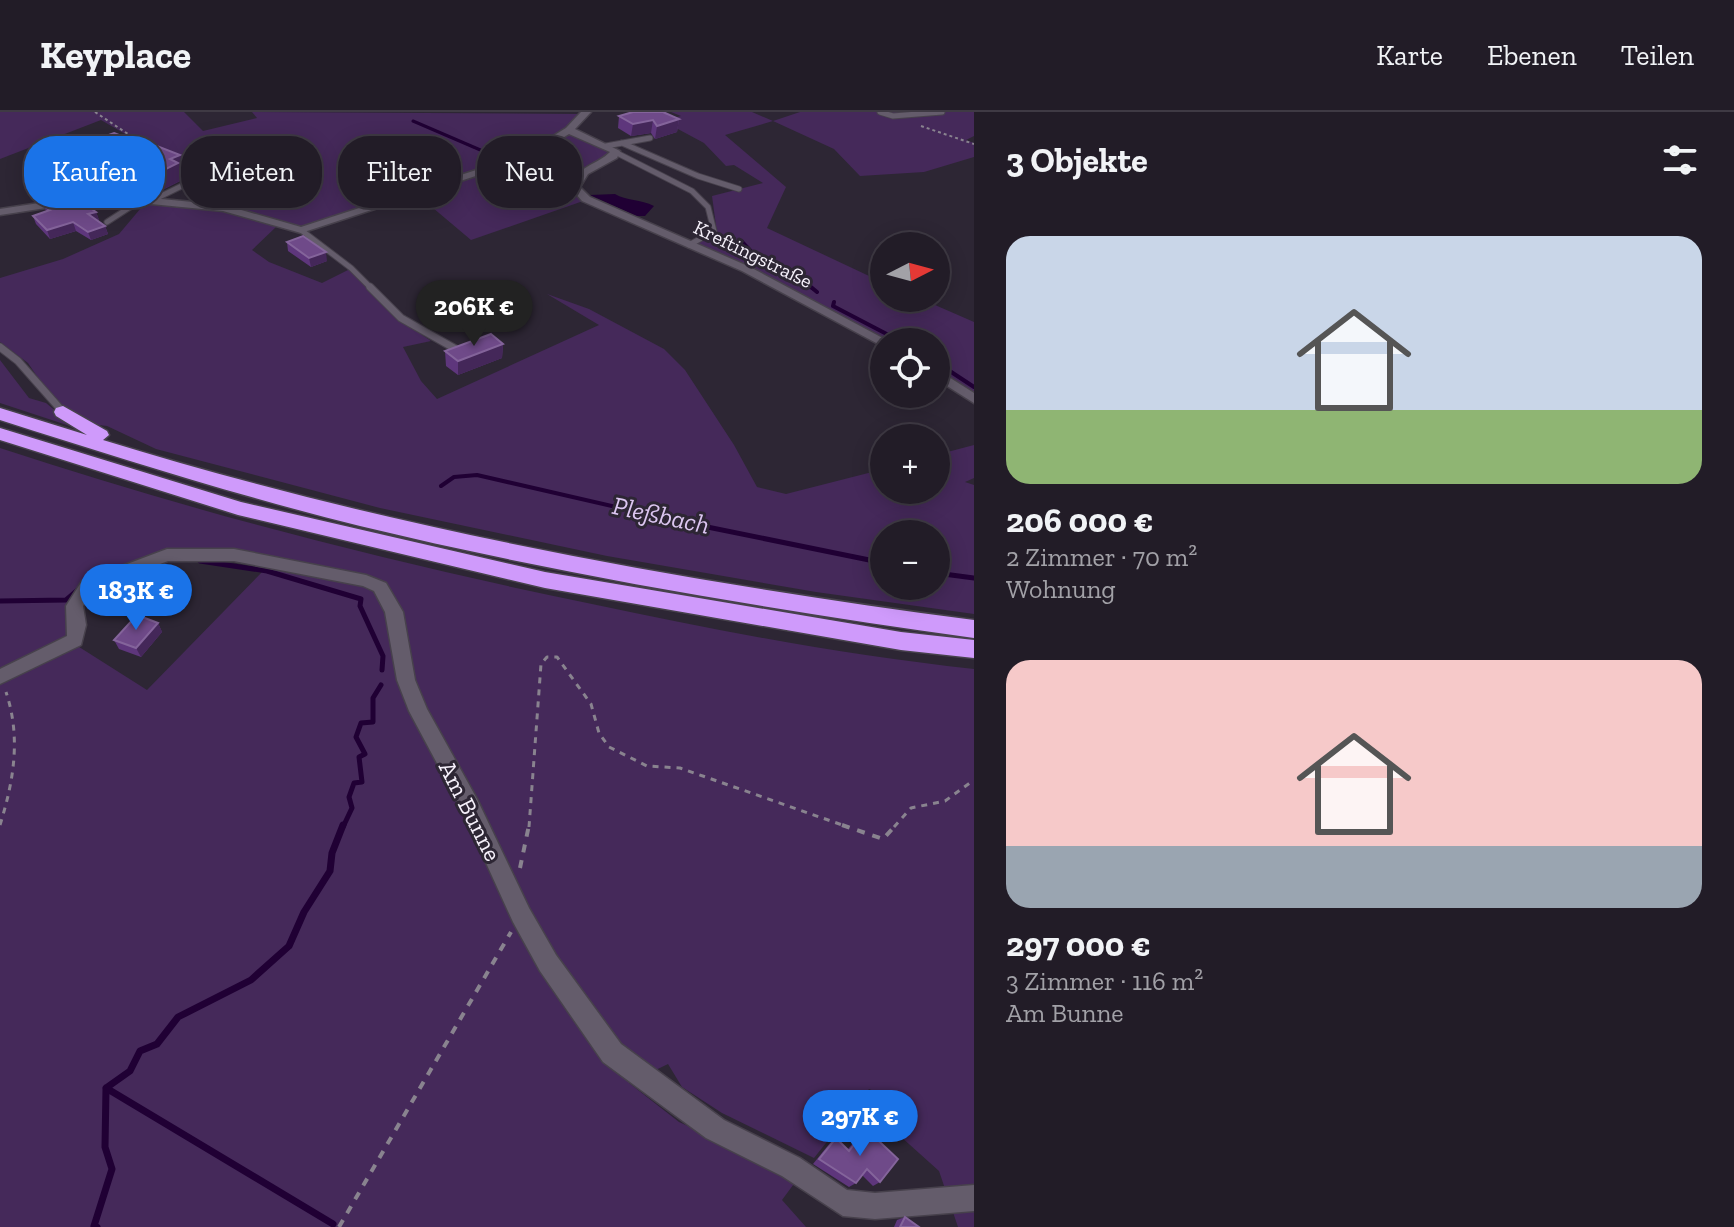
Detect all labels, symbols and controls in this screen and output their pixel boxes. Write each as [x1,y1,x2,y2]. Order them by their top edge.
text: Keyplace [40,32,191,78]
text: Karte [1376,39,1443,72]
text: Ebenen [1487,39,1577,72]
text: Teilen [1621,39,1694,72]
chip: Kaufen [24,136,165,208]
chip: Mieten [181,136,322,208]
chip: Filter [338,136,461,208]
chip: Neu [477,136,582,208]
icon: filters [1658,138,1702,182]
text: 3 Objekte [1006,140,1148,181]
street label: Kreftingstraße [690,215,816,293]
north arrow [870,232,950,312]
map controls [870,232,950,600]
pin: 206K € [409,280,539,348]
icon: home [1282,288,1426,432]
text: 206K € [434,290,514,322]
button: locate [870,328,950,408]
button: + [870,424,950,504]
water label: Pleßbach [609,489,713,541]
text: 206 000 € [1006,500,1154,541]
button: − [870,520,950,600]
text: 2 Zimmer · 70 m² [1006,541,1197,573]
pin: 183K € [71,564,201,632]
text: Wohnung [1006,573,1116,605]
text: 183K € [98,574,174,606]
icon: home [1282,712,1426,856]
street label: Am Bunne [433,756,508,866]
text: 297 000 € [1006,924,1151,965]
text: 3 Zimmer · 116 m² [1006,965,1203,997]
text: Am Bunne [1006,997,1124,1029]
pin: 297K € [795,1090,925,1158]
text: 297K € [821,1100,899,1132]

